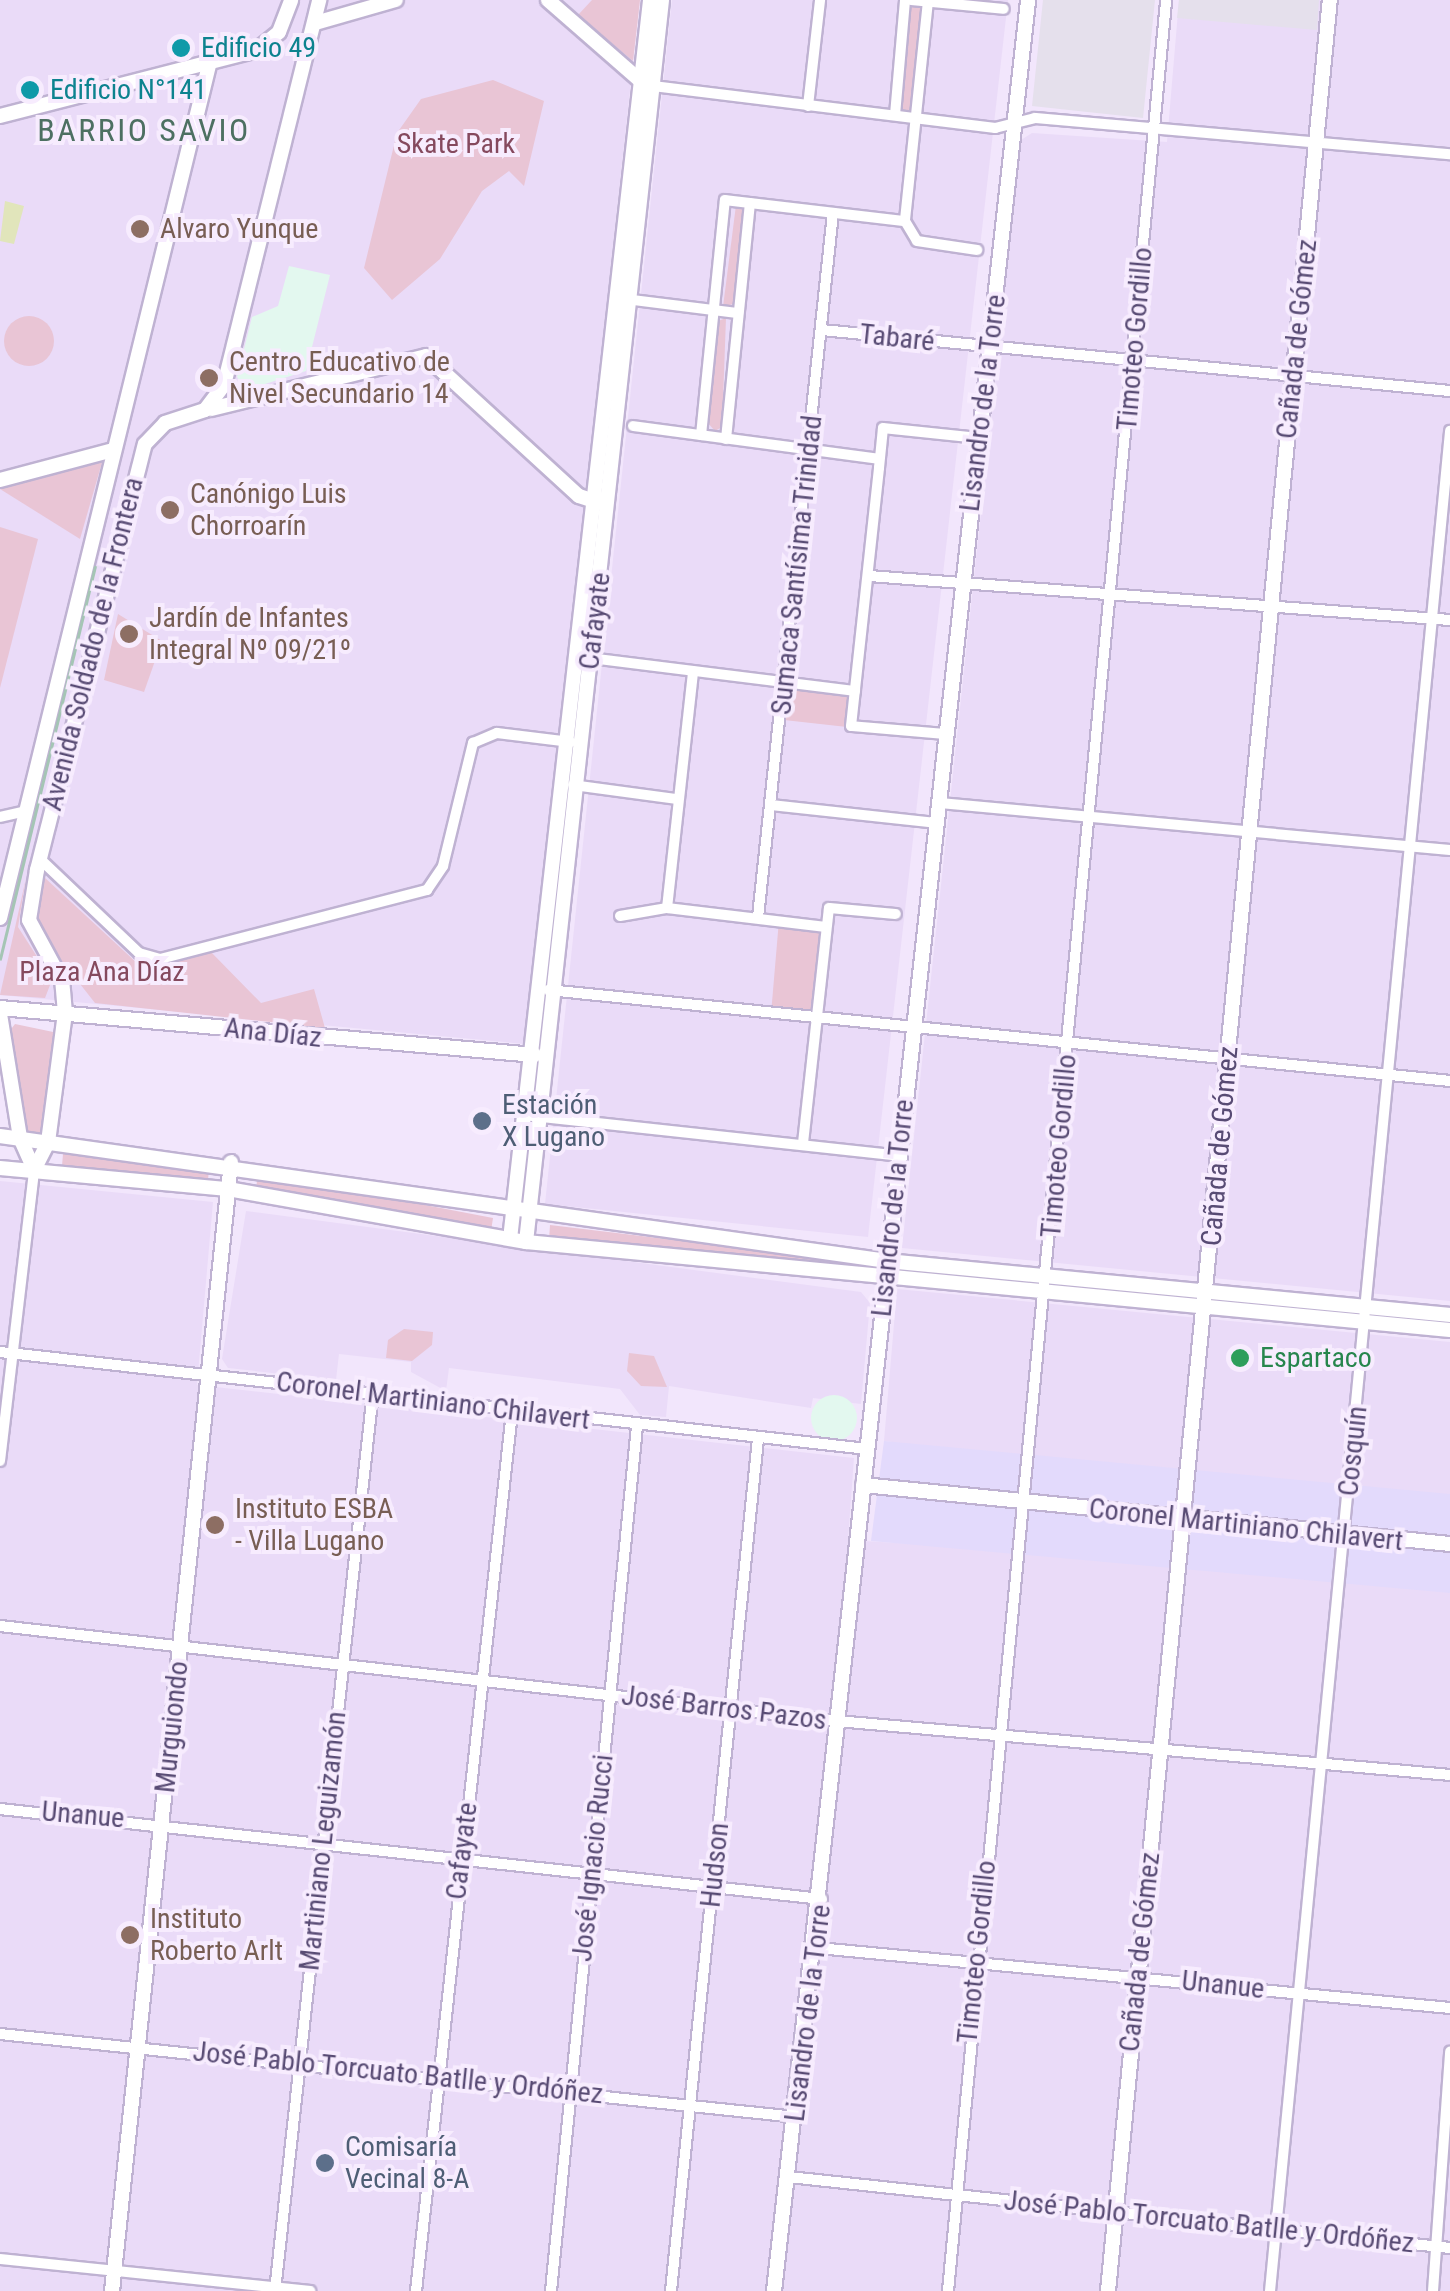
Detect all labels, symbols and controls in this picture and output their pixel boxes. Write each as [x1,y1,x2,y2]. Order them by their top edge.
place label: Edificio 49 [201,31,316,65]
marker: Edificio 49 [170,37,192,59]
place label: Edificio N°141 [50,73,207,107]
marker: Edificio N°141 [19,79,41,101]
district label: BARRIO SAVIO [37,111,251,149]
park label: Skate Park [397,127,515,161]
place label: Alvaro Yunque [160,212,318,246]
marker: Alvaro Yunque [129,218,151,240]
street label: Cañada de Gómez [1270,238,1324,440]
street label: Timoteo Gordillo [1110,246,1160,432]
street label: Lisandro de la Torre [953,292,1013,514]
street label: Tabaré [858,317,936,359]
place label: Centro Educativo de Nivel Secundario 14 [229,345,450,411]
marker: Centro Educativo de Nivel Secundario 14 [198,367,220,389]
street label: Sumaca Santísima Trinidad [765,413,829,717]
street label: Avenida Soldado de la Frontera [35,474,151,814]
place label: Canónigo Luis Chorroarín [190,477,347,543]
marker: Canónigo Luis Chorroarín [159,499,181,521]
street label: Cafayate [572,571,618,671]
place label: Jardín de Infantes Integral Nº 09/21º [149,601,351,667]
marker: Jardín de Infantes Integral Nº 09/21º [118,623,140,645]
park label: Plaza Ana Díaz [19,955,185,989]
street label: Ana Díaz [223,1011,323,1055]
street label: Cañada de Gómez [1195,1045,1245,1247]
street label: Timoteo Gordillo [1034,1053,1084,1239]
place label: Estación X Lugano [502,1088,605,1154]
street label: Lisandro de la Torre [865,1097,921,1319]
marker: Estación X Lugano [471,1110,493,1132]
place label: Espartaco [1260,1341,1372,1375]
marker: Espartaco [1229,1347,1251,1369]
street label: Coronel Martiniano Chilavert [274,1365,592,1437]
street label: Cosquín [1332,1404,1374,1498]
place label: Instituto ESBA - Villa Lugano [235,1492,393,1558]
street label: Coronel Martiniano Chilavert [1087,1492,1405,1558]
marker: Instituto ESBA - Villa Lugano [204,1514,226,1536]
street label: Murguiondo [148,1659,196,1795]
street label: José Barros Pazos [620,1679,828,1737]
street label: Martiniano Leguizamón [293,1710,353,1972]
street label: José Ignacio Rucci [565,1753,621,1963]
street label: Unanue [40,1795,126,1835]
street label: Cafayate [439,1801,485,1901]
street label: Hudson [694,1821,736,1909]
street label: Cañada de Gómez [1113,1851,1167,2053]
street label: Timoteo Gordillo [951,1859,1003,2045]
place label: Instituto Roberto Arlt [150,1902,283,1968]
street label: Lisandro de la Torre [778,1902,838,2124]
marker: Instituto Roberto Arlt [119,1924,141,1946]
street label: Unanue [1180,1964,1266,2006]
street label: José Pablo Torcuato Batlle y Ordóñez [191,2035,605,2111]
place label: Comisaría Vecinal 8-A [345,2130,469,2196]
marker: Comisaría Vecinal 8-A [314,2152,336,2174]
street label: José Pablo Torcuato Batlle y Ordóñez [1002,2184,1416,2260]

